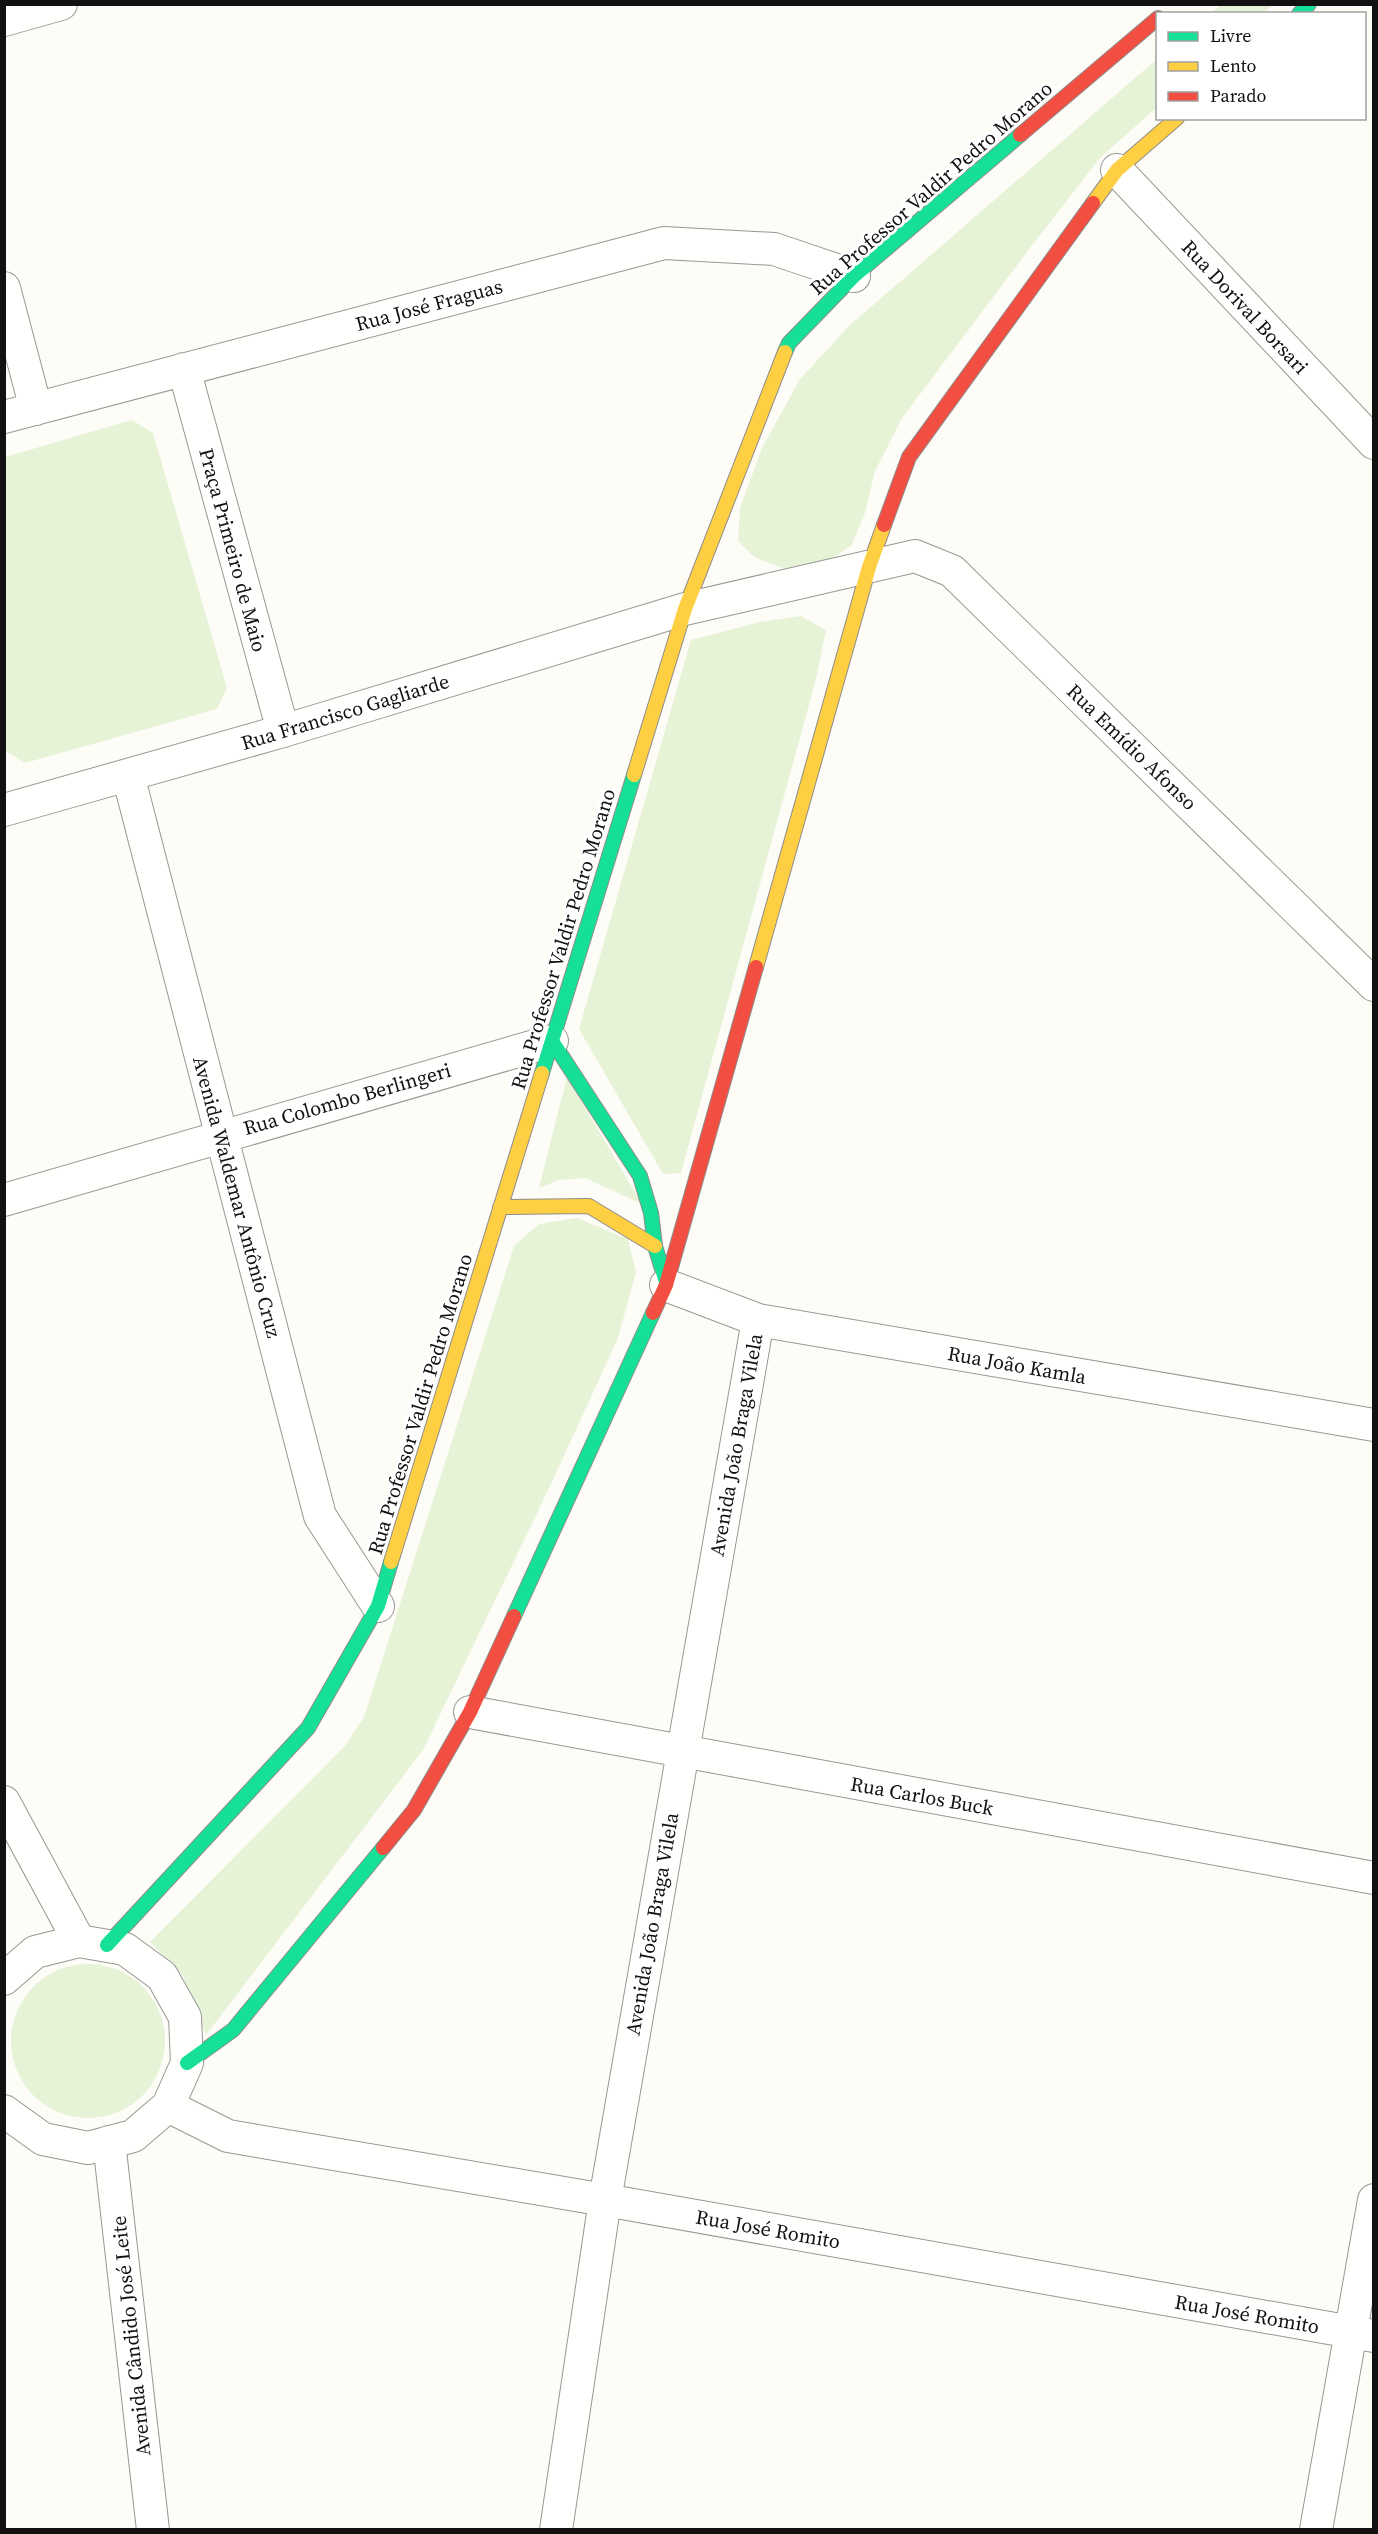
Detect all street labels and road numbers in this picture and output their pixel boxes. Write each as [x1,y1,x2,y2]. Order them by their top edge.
street label: Rua Professor Valdir Pedro Morano [804,75,1058,301]
street label: Rua Dorival Borsari [1175,234,1315,380]
street label: Rua José Fraguas [352,272,506,338]
street label: Praça Primeiro de Maio [192,445,274,655]
street label: Rua Francisco Gagliarde [237,667,453,757]
street label: Rua Emídio Afonso [1061,677,1203,817]
street label: Rua Professor Valdir Pedro Morano [504,785,622,1093]
street label: Avenida Waldemar Antônio Cruz [186,1053,288,1341]
street label: Rua Colombo Berlingeri [240,1056,454,1142]
street label: Rua Professor Valdir Pedro Morano [361,1250,479,1558]
street label: Avenida João Braga Vilela [703,1331,770,1559]
street label: Rua João Kamla [945,1339,1089,1391]
street label: Rua Carlos Buck [848,1770,996,1822]
street label: Avenida João Braga Vilela [619,1810,686,2038]
street label: Rua José Romito [694,2203,842,2255]
street label: Avenida Cândido José Leite [104,2214,158,2458]
street label: Rua José Romito [1173,2288,1321,2340]

